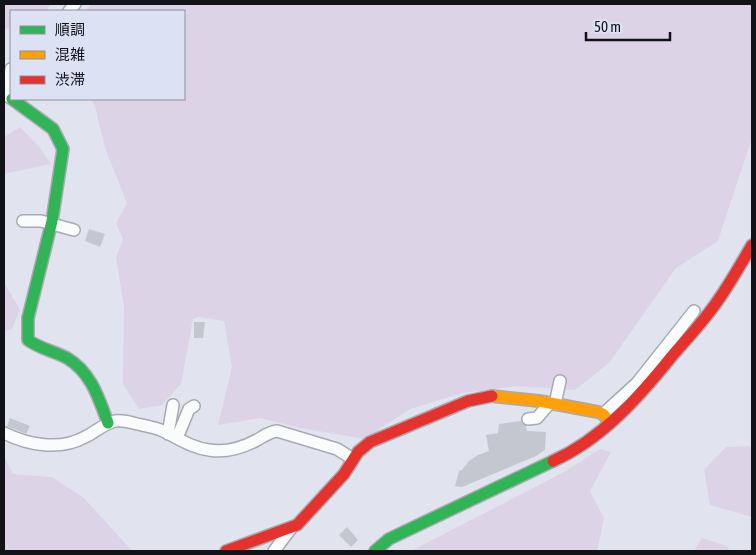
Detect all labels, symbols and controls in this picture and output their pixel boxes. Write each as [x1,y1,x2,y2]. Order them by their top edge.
legend [10,10,185,100]
scale bar [586,10,670,42]
text: 50 m [594,18,621,35]
text: 順調 [55,21,85,38]
text: 混雑 [55,46,85,63]
text: 渋滞 [55,71,85,88]

